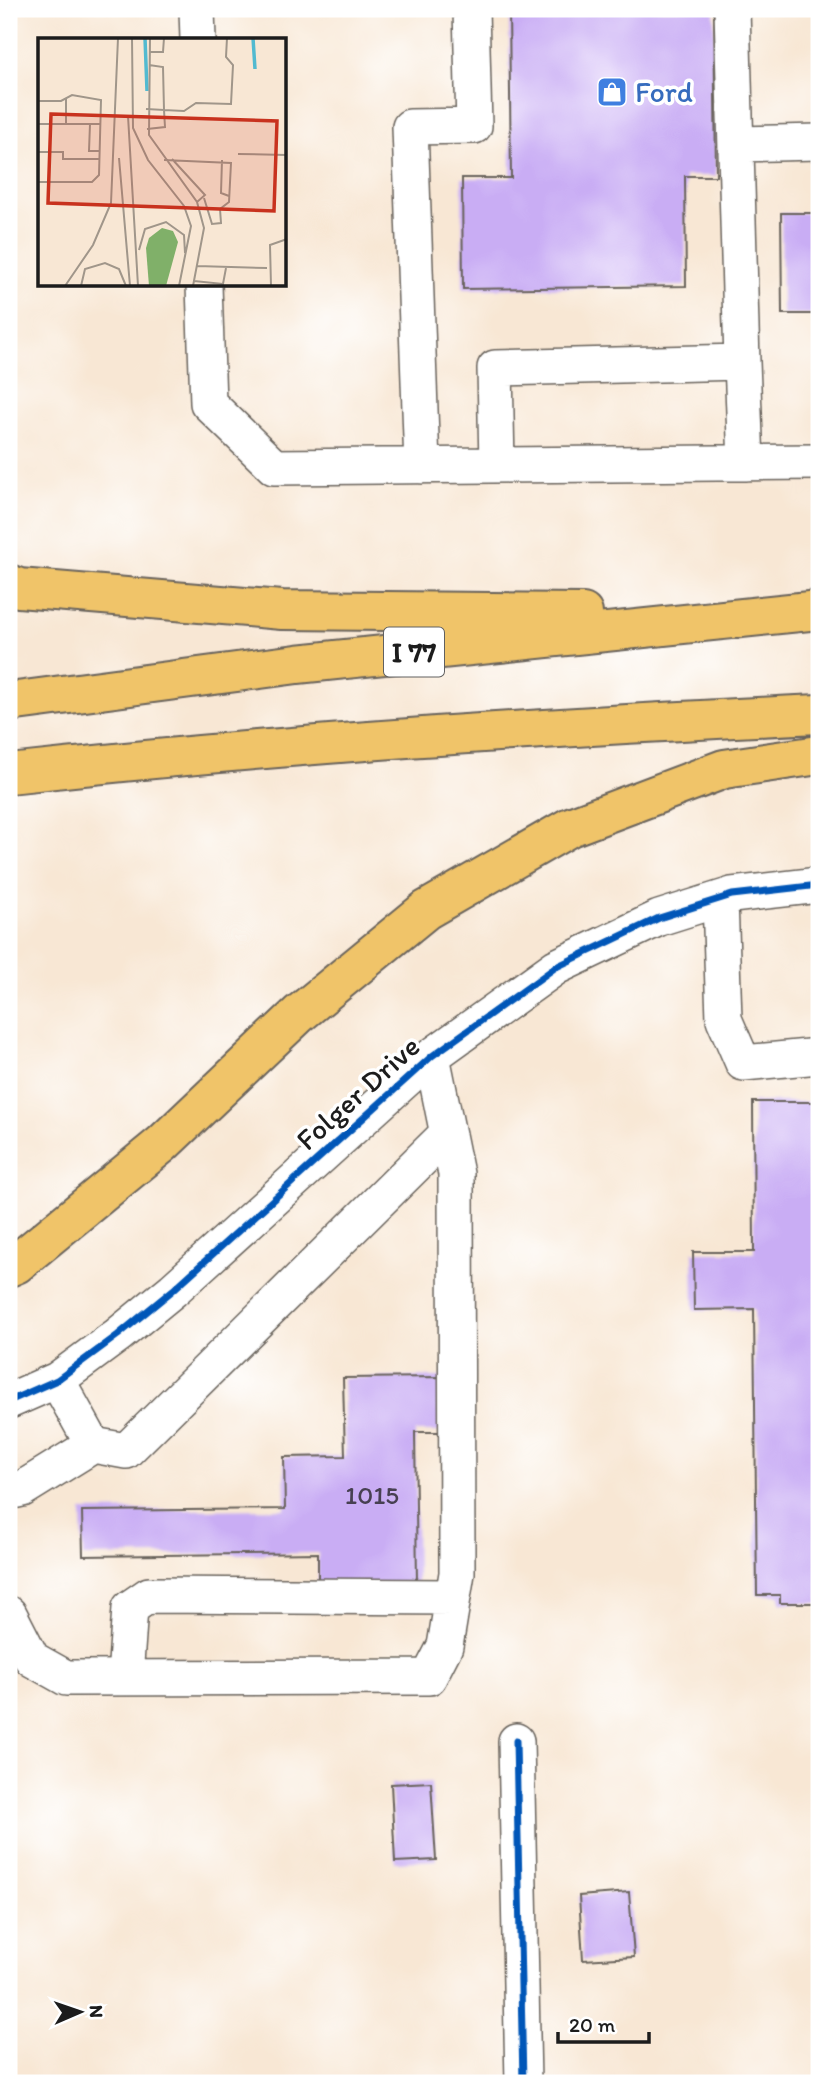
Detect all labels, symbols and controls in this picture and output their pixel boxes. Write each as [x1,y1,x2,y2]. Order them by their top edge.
inset map [38,38,287,287]
place label: Ford [635,73,693,110]
shop icon: Ford [595,75,629,109]
road number: I 77 [384,628,444,676]
street label: Folger Drive [288,1027,427,1158]
house number: 1015 [345,1479,399,1511]
north arrow [46,1976,116,2046]
scale bar [558,2001,650,2045]
text: N [85,2005,108,2018]
text: 20 m [569,2012,616,2037]

